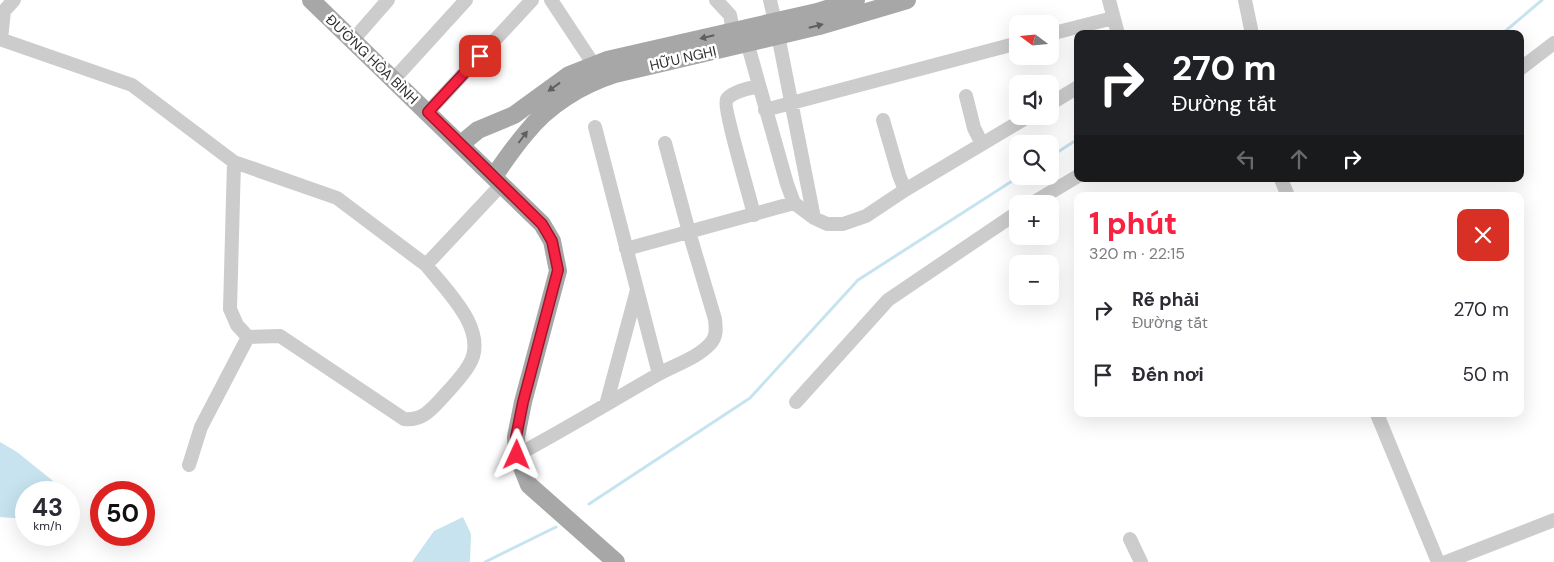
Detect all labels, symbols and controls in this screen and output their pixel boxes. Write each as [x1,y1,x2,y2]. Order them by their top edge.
street label: ĐƯỜNG HÒA BÌNH [322,10,422,108]
north arrow [1009,15,1059,65]
map controls [1009,15,1059,305]
one-way arrow [808,22,823,30]
one-way arrow [699,33,714,41]
pin [459,35,501,77]
icon: arrive [466,42,494,70]
street label: HỮU NGHỊ [648,42,718,74]
text: 270 m [1172,45,1276,91]
icon: right [1089,50,1154,115]
button: sound [1009,75,1059,125]
one-way arrow [548,81,561,92]
text: Đường tắt [1172,89,1276,118]
one-way arrow [517,131,528,144]
button: search [1009,135,1059,185]
icon: left [1232,145,1260,173]
icon: ahead [1285,145,1313,173]
icon: right [1338,145,1366,173]
button: + [1009,195,1059,245]
text: 1 phút [1089,204,1177,243]
button: close [1457,209,1509,261]
text: 320 m · 22:15 [1089,243,1185,264]
button: − [1009,255,1059,305]
text: Rẽ phải [1132,287,1199,312]
icon: right [1089,296,1117,324]
text: 270 m [1454,297,1509,322]
text: Đường tắt [1132,312,1208,333]
icon: arrive [1089,361,1117,389]
text: Đến nơi [1132,362,1204,387]
text: 50 m [1462,362,1509,387]
position arrow [490,428,542,480]
speed limit sign: 50 [90,481,155,546]
text: 43 [32,491,63,524]
text: km/h [33,518,62,534]

